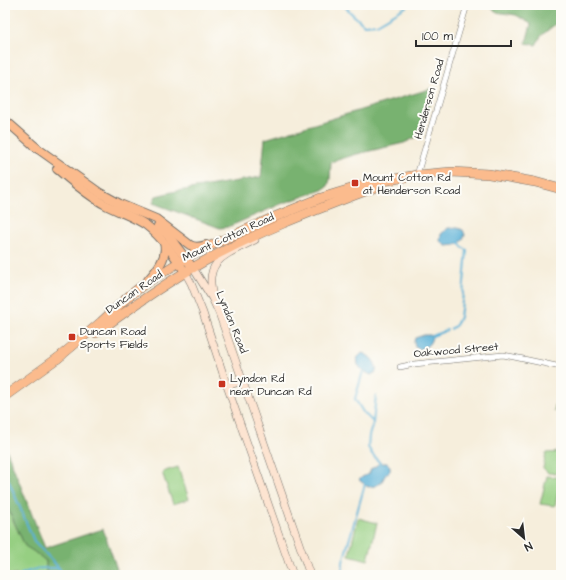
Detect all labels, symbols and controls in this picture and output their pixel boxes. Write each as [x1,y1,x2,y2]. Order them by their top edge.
scale bar [416,22,511,48]
text: 100 m [422,28,453,45]
street label: Henderson Road [410,57,448,141]
place label: Mount Cotton Rd at Henderson Road [363,170,460,198]
marker: Mount Cotton Rd at Henderson Road [350,178,360,188]
street label: Mount Cotton Road [180,209,277,265]
street label: Duncan Road [103,267,166,317]
street label: Lyndon Road [212,289,251,356]
place label: Duncan Road Sports Fields [80,324,148,352]
marker: Duncan Road Sports Fields [67,332,77,342]
street label: Oakwood Street [413,339,500,361]
place label: Lyndon Rd near Duncan Rd [230,371,312,399]
marker: Lyndon Rd near Duncan Rd [217,379,227,389]
north arrow [504,518,544,558]
text: N [522,538,535,555]

